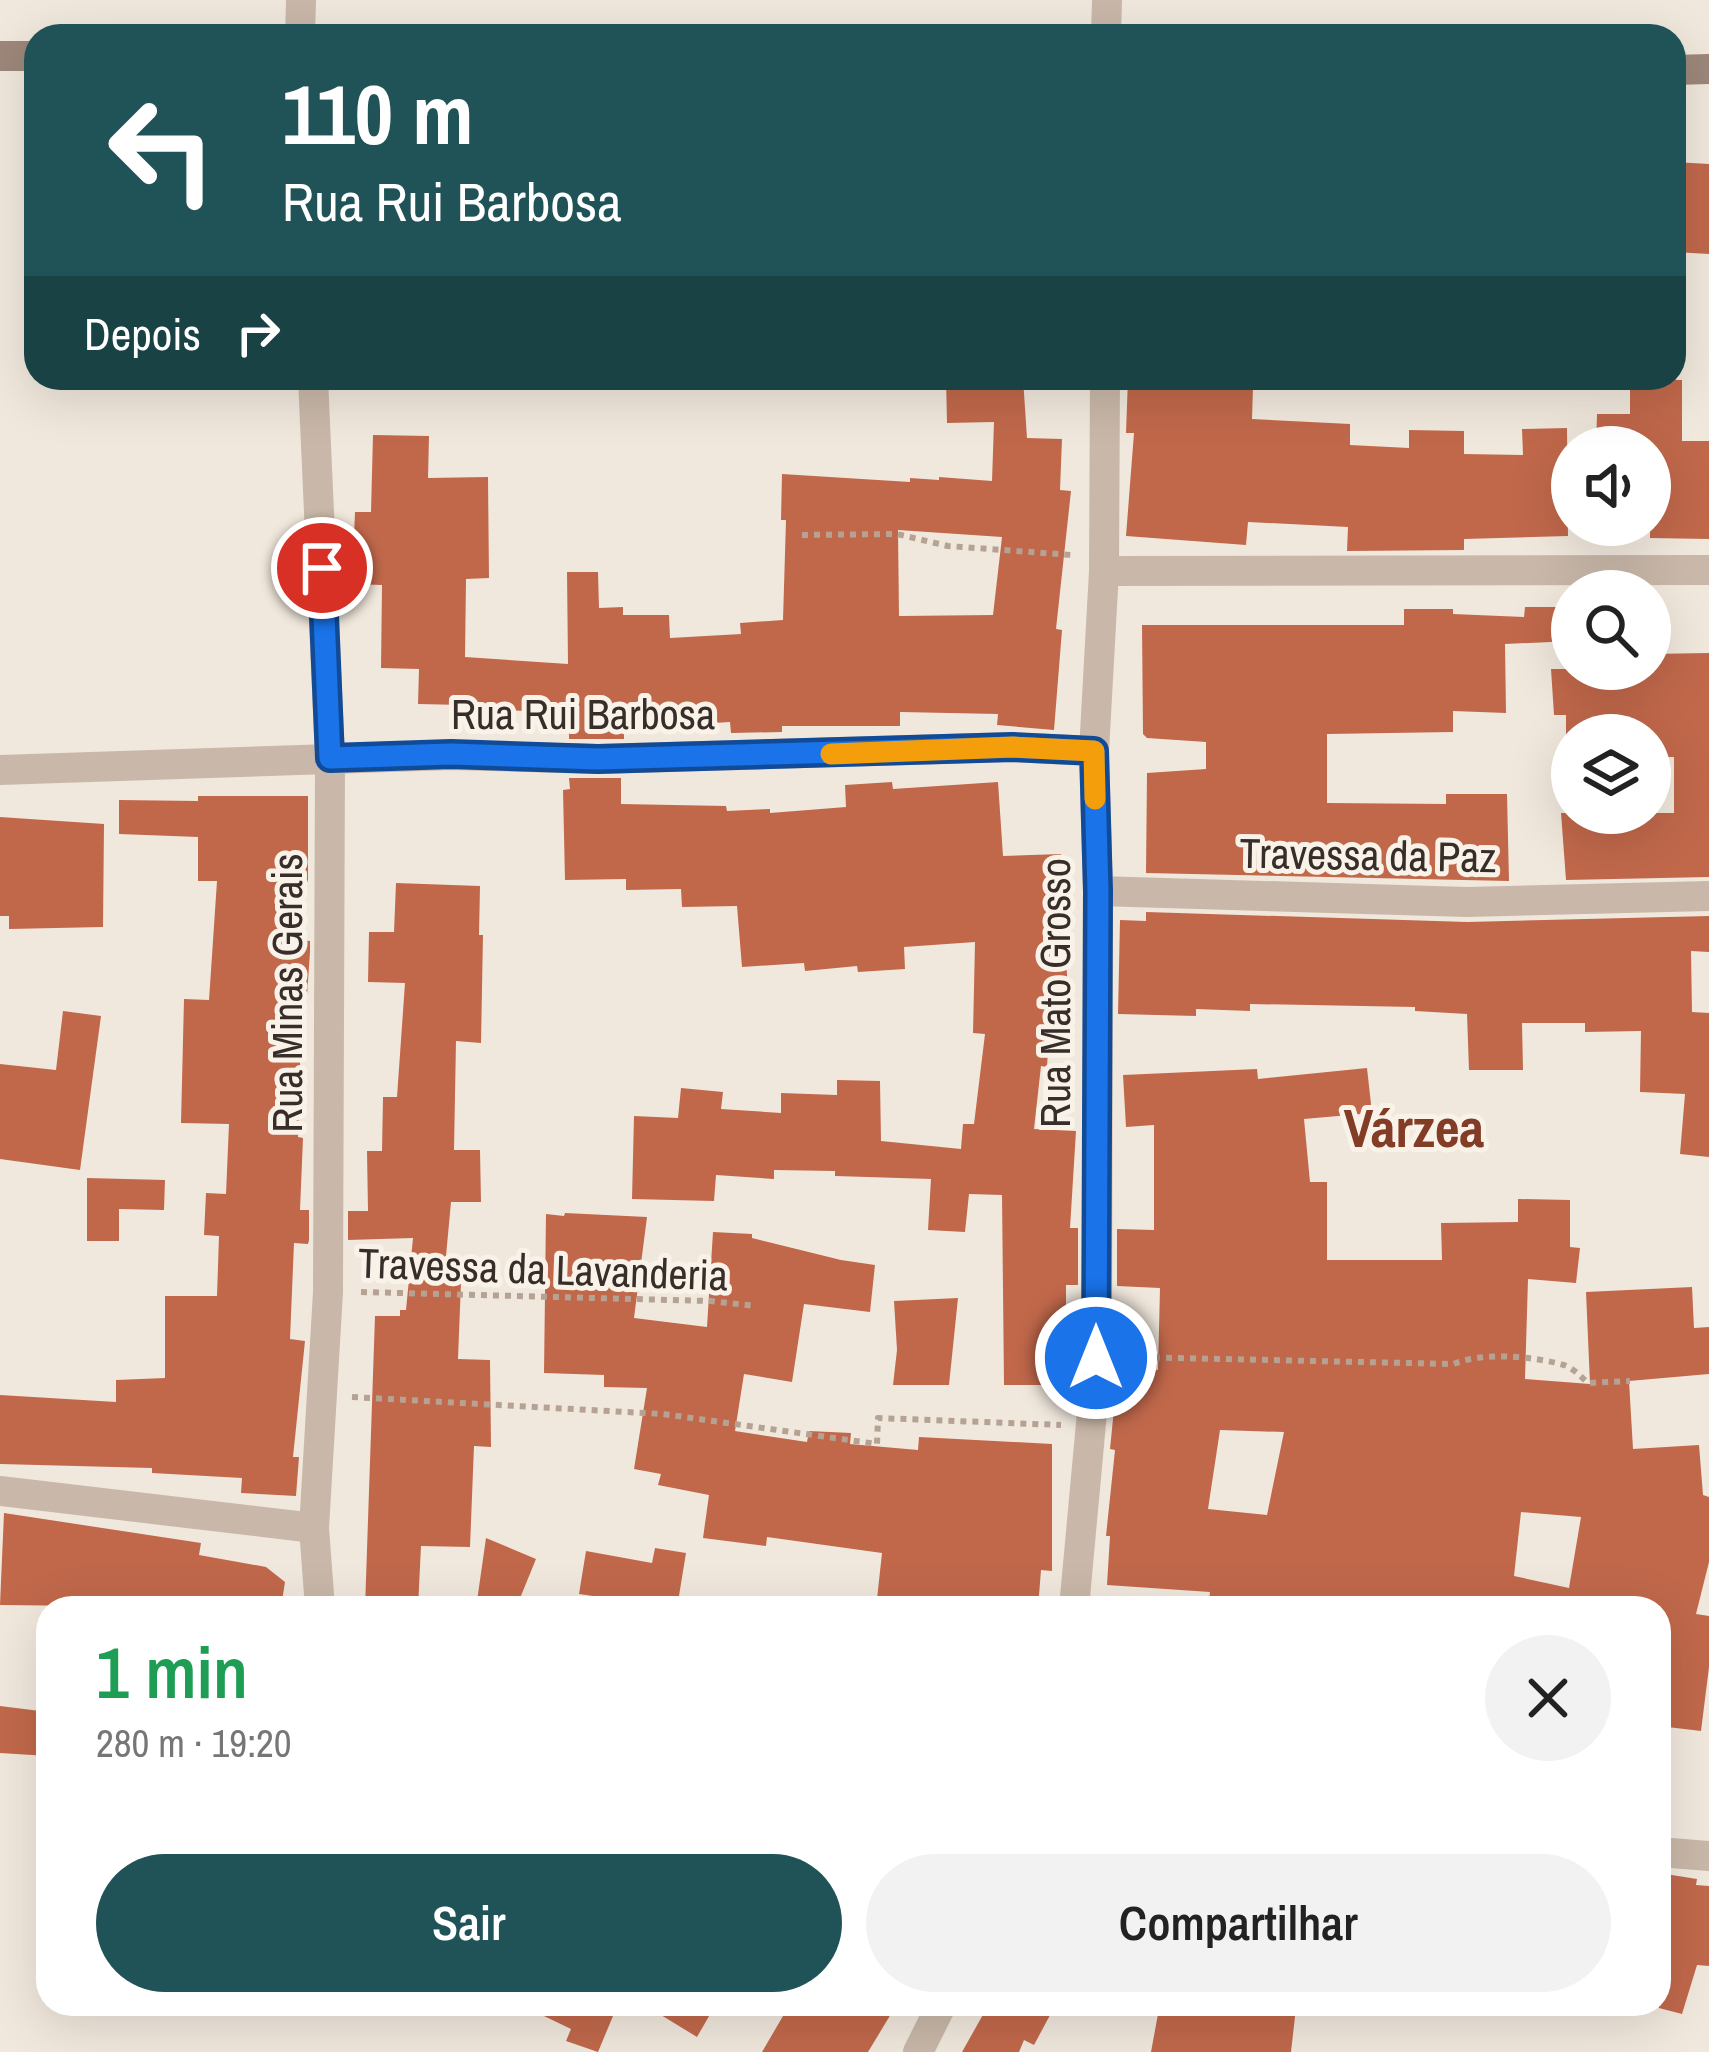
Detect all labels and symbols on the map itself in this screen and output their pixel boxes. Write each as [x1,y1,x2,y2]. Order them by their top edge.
pin [271,517,373,619]
street label: Rua Rui Barbosa [451,686,715,742]
street label: Travessa da Paz [1239,825,1497,885]
street label: Rua Minas Gerais [259,853,315,1133]
street label: Rua Mato Grosso [1027,858,1083,1128]
district label: Várzea [1344,1091,1485,1164]
street label: Travessa da Lavanderia [357,1235,729,1303]
position arrow [1033,1295,1159,1421]

